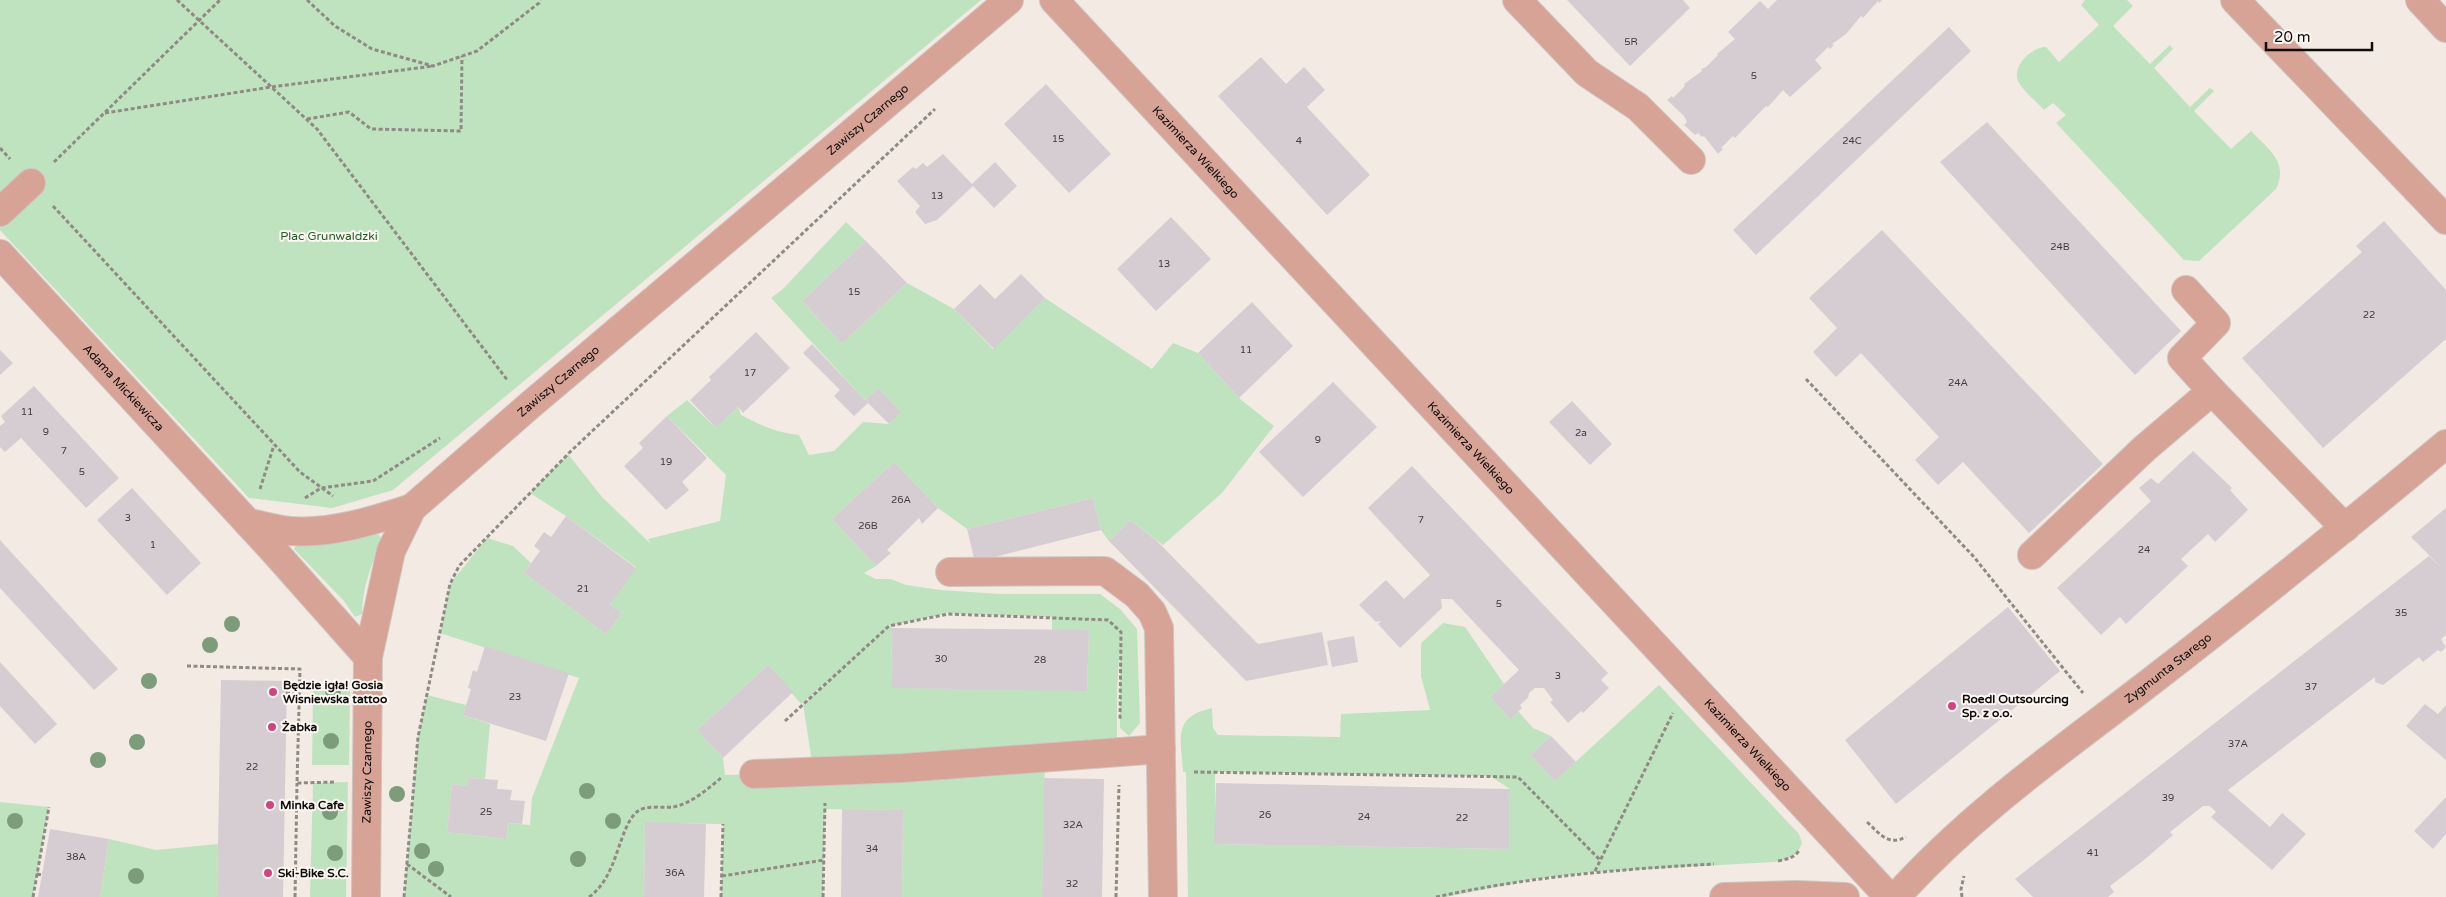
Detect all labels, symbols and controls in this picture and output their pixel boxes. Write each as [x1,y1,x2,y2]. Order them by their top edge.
scale bar [2266,20,2372,52]
text: 20 m [2274,28,2311,46]
house number: 5R [1624,36,1638,48]
house number: 5 [1751,70,1757,82]
street label: Zawiszy Czarnego [824,81,911,158]
street label: Kazimierza Wielkiego [1149,103,1242,201]
house number: 15 [1052,133,1064,145]
house number: 4 [1296,135,1302,147]
house number: 24C [1842,135,1862,147]
house number: 13 [931,190,943,202]
park label: Plac Grunwaldzki [280,229,378,243]
house number: 24B [2050,241,2070,253]
house number: 13 [1158,258,1170,270]
house number: 15 [848,286,860,298]
house number: 22 [2363,309,2375,321]
street label: Adama Mickiewicza [80,342,167,434]
street label: Zawiszy Czarnego [515,343,602,420]
house number: 11 [1240,344,1252,356]
house number: 17 [744,367,756,379]
house number: 24A [1948,377,1968,389]
street label: Kazimierza Wielkiego [1425,399,1517,497]
house number: 11 [21,406,33,418]
house number: 9 [43,426,49,438]
house number: 2a [1575,427,1587,439]
house number: 9 [1315,434,1321,446]
house number: 7 [61,445,67,457]
house number: 19 [660,456,672,468]
house number: 5 [79,466,85,478]
house number: 26A [891,494,911,506]
house number: 3 [125,512,131,524]
house number: 7 [1418,514,1424,526]
house number: 26B [858,520,878,532]
house number: 1 [150,539,156,551]
house number: 24 [2138,544,2150,556]
house number: 21 [577,583,589,595]
house number: 5 [1496,598,1502,610]
house number: 35 [2395,607,2407,619]
street label: Zygmunta Starego [2122,630,2214,706]
house number: 30 [935,653,947,665]
house number: 28 [1034,654,1046,666]
house number: 3 [1555,670,1561,682]
place label: Będzie igła! Gosia Wisniewska tattoo [283,678,387,706]
house number: 37 [2305,681,2317,693]
marker: Będzie igła! Gosia Wisniewska tattoo [267,686,279,698]
house number: 23 [509,691,521,703]
place label: Roedl Outsourcing Sp. z o.o. [1962,692,2069,721]
street label: Kazimierza Wielkiego [1701,696,1794,794]
marker: Roedl Outsourcing Sp. z o.o. [1946,700,1958,712]
place label: Żabka [282,720,317,734]
marker: Żabka [266,721,278,733]
street label: Zawiszy Czarnego [360,721,374,823]
house number: 37A [2228,738,2248,750]
house number: 22 [246,761,258,773]
house number: 39 [2162,792,2174,804]
place label: Minka Cafe [280,798,344,812]
marker: Minka Cafe [264,799,276,811]
house number: 25 [480,806,492,818]
house number: 26 [1259,809,1271,821]
house number: 24 [1358,811,1370,823]
house number: 22 [1456,812,1468,824]
house number: 32A [1063,819,1083,831]
house number: 34 [866,843,878,855]
house number: 41 [2087,847,2099,859]
house number: 38A [66,851,86,863]
place label: Ski-Bike S.C. [278,866,349,880]
marker: Ski-Bike S.C. [262,867,274,879]
house number: 36A [665,867,685,879]
house number: 32 [1066,878,1078,890]

